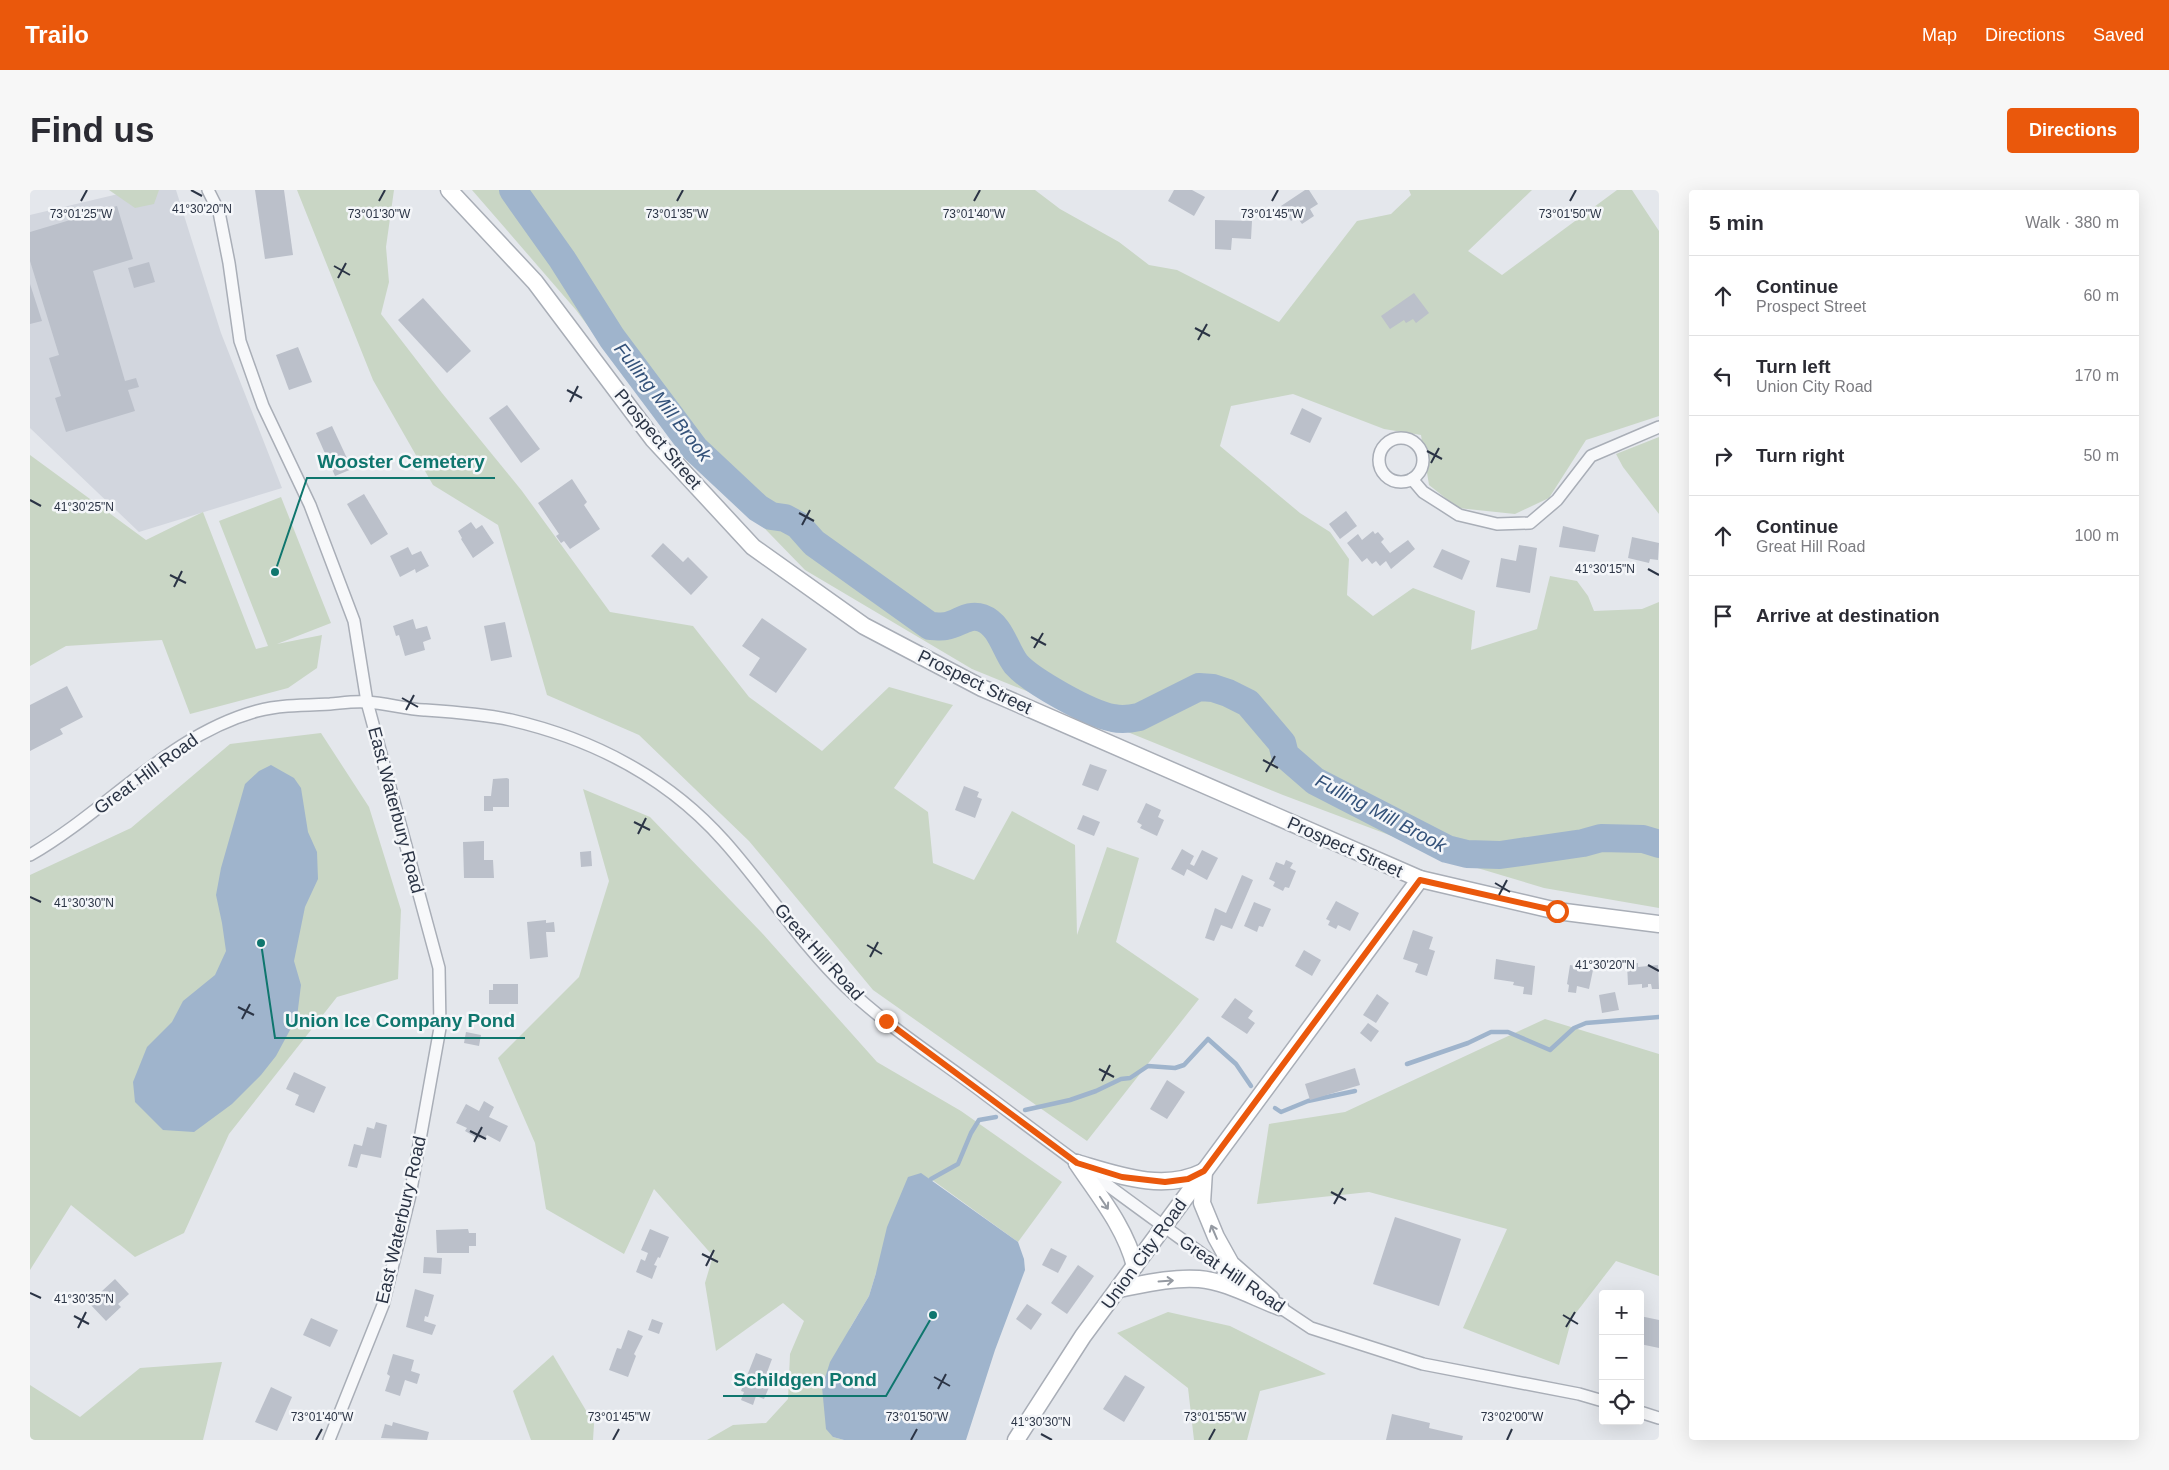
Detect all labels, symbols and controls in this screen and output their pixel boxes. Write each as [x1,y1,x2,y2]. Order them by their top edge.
text: Trailo [25,21,89,48]
text: Map [1922,25,1957,45]
text: Directions [1985,25,2065,45]
text: Saved [2093,25,2144,45]
button: Directions [2007,108,2139,153]
text: Find us [30,110,154,149]
text: 41°30'20"N [172,202,232,216]
text: 73°01'25"W [50,207,113,221]
text: 73°01'30"W [348,207,411,221]
text: 73°01'35"W [646,207,709,221]
text: 73°01'40"W [943,207,1006,221]
text: 73°01'45"W [1241,207,1304,221]
text: 73°01'50"W [1539,207,1602,221]
text: 5 min [1709,211,1764,234]
text: Walk · 380 m [2025,214,2119,231]
text: Continue [1756,276,1838,297]
icon: ahead [1709,282,1737,310]
text: 60 m [2083,287,2119,304]
text: Prospect Street [1756,298,1866,315]
water label: Fulling Mill Brook [610,339,717,467]
text: Turn left [1756,356,1831,377]
icon: left [1709,362,1737,390]
text: 170 m [2075,367,2119,384]
text: Union City Road [1756,378,1873,395]
street label: Prospect Street [610,385,706,493]
icon: right [1709,442,1737,470]
callout: Wooster Cemetery [307,444,495,478]
text: Turn right [1756,445,1844,466]
text: 50 m [2083,447,2119,464]
text: Wooster Cemetery [317,451,485,472]
text: 41°30'25"N [54,500,114,514]
text: Continue [1756,516,1838,537]
icon: ahead [1709,522,1737,550]
text: 100 m [2075,527,2119,544]
text: Great Hill Road [1756,538,1865,555]
text: 41°30'15"N [1575,562,1635,576]
icon: arrive [1709,602,1737,630]
text: Arrive at destination [1756,605,1940,626]
street label: Prospect Street [915,646,1035,718]
street label: East Waterbury Road [364,725,428,895]
street label: Great Hill Road [90,730,202,818]
water label: Fulling Mill Brook [1312,770,1451,857]
street label: Prospect Street [1284,813,1406,881]
text: 41°30'30"N [54,896,114,910]
street label: Great Hill Road [770,900,868,1004]
route start [1546,900,1569,923]
text: 41°30'20"N [1575,958,1635,972]
callout: Union Ice Company Pond [275,1004,525,1038]
text: Union Ice Company Pond [285,1010,515,1031]
route end [875,1010,898,1033]
street label: East Waterbury Road [372,1134,430,1306]
street label: Union City Road [1097,1195,1191,1313]
one-way arrow [1099,1196,1110,1210]
one-way arrow [1209,1225,1218,1240]
street label: Great Hill Road [1175,1231,1289,1317]
one-way arrow [1158,1276,1174,1285]
map controls [1599,1290,1644,1425]
button: + [1599,1290,1644,1335]
text: 41°30'35"N [54,1292,114,1306]
button: − [1599,1335,1644,1380]
callout: Schildgen Pond [723,1362,886,1396]
text: Schildgen Pond [733,1369,877,1390]
button: locate [1599,1380,1644,1425]
text: 73°01'40"W [291,1410,354,1424]
text: 73°01'45"W [588,1410,651,1424]
text: 73°01'50"W [886,1410,949,1424]
text: 73°01'55"W [1184,1410,1247,1424]
text: 73°02'00"W [1481,1410,1544,1424]
text: 41°30'30"N [1011,1415,1071,1429]

